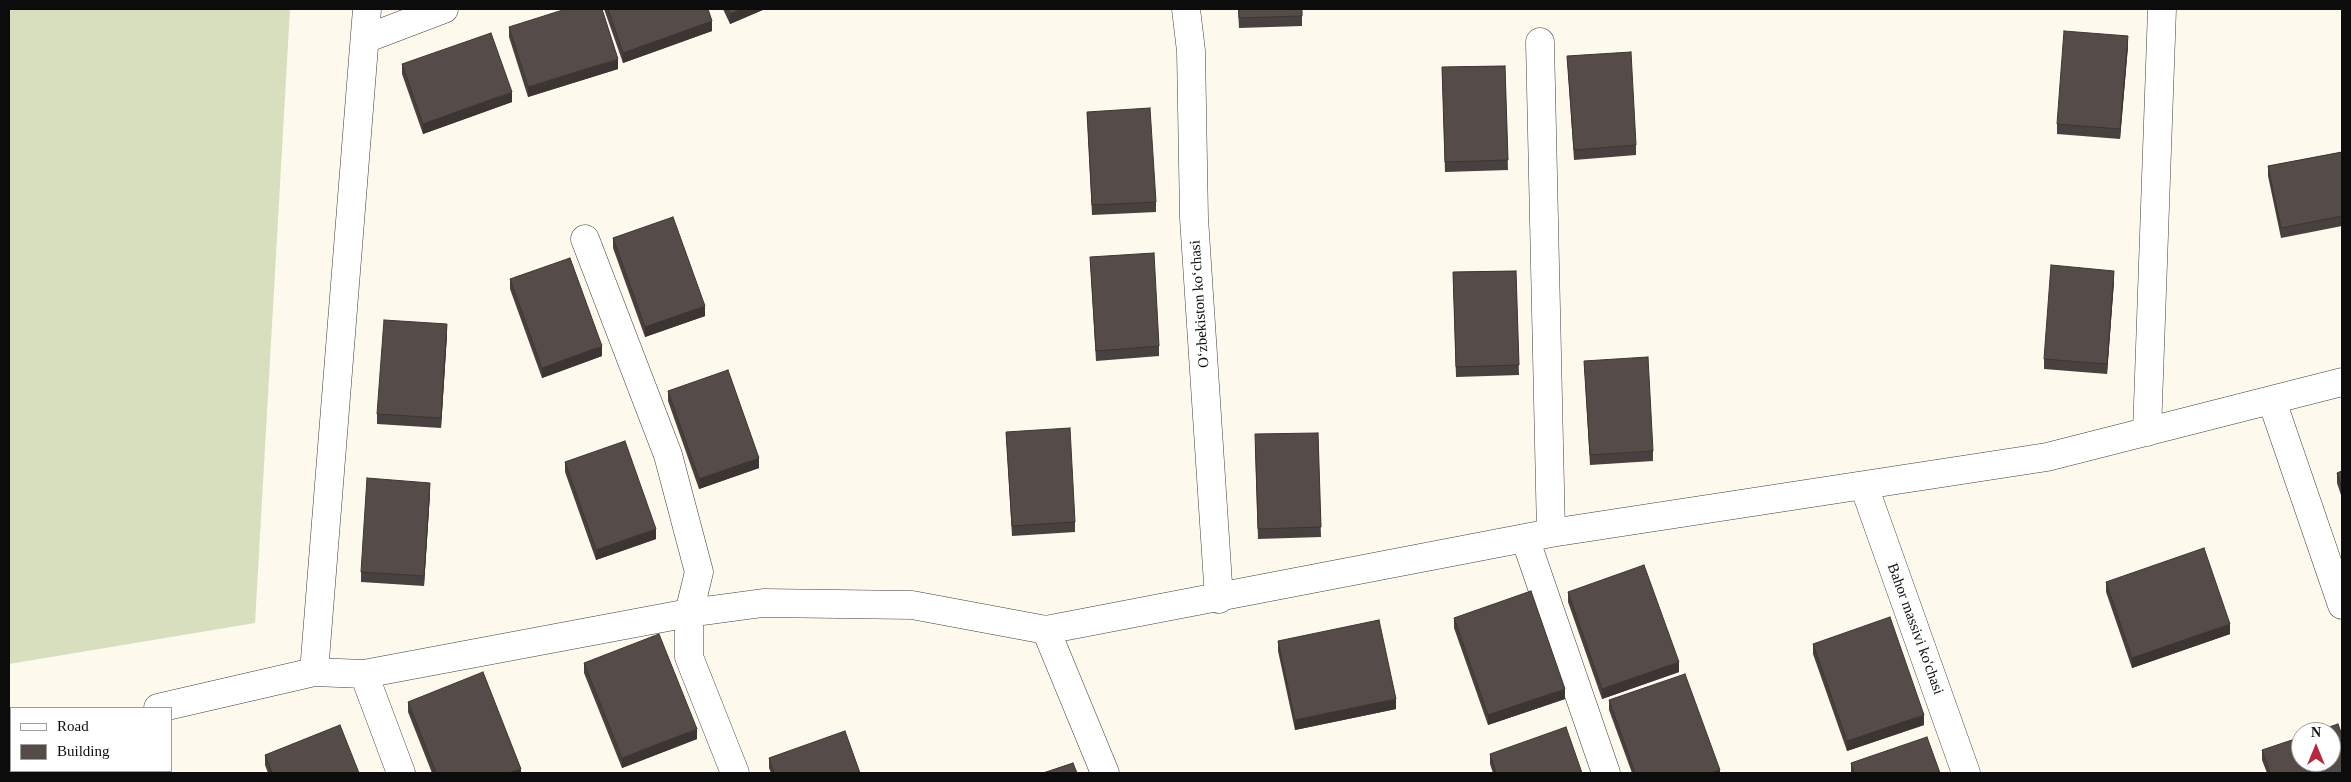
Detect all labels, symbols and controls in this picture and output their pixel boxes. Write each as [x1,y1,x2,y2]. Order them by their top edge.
street label: O‘zbekiston ko‘chasi [1187,240,1213,368]
street label: Bahor massivi ko'chasi [1883,561,1947,697]
legend [10,707,172,772]
text: Road [57,718,89,734]
north arrow [2291,722,2341,772]
text: N [2311,725,2321,740]
text: Building [57,743,110,759]

